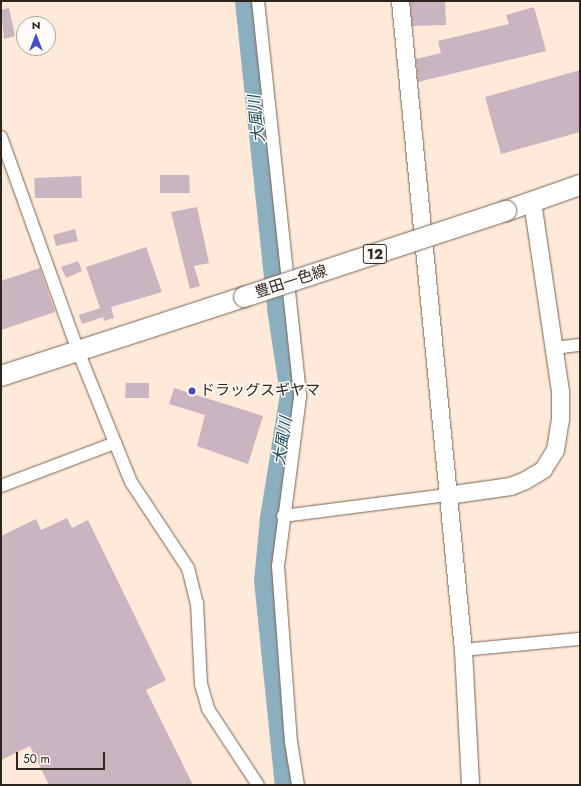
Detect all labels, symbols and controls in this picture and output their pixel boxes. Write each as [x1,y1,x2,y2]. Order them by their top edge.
north arrow [16,16,56,56]
text: N [32,17,40,33]
water label: 大風川 [245,94,269,144]
road number: 12 [362,242,388,266]
street label: 豊田一色線 [253,262,329,302]
place label: ドラッグスギヤマ [200,382,320,400]
marker: ドラッグスギヤマ [187,386,197,396]
water label: 大風川 [270,416,296,466]
scale bar [18,744,107,770]
text: 50 m [23,750,50,768]

